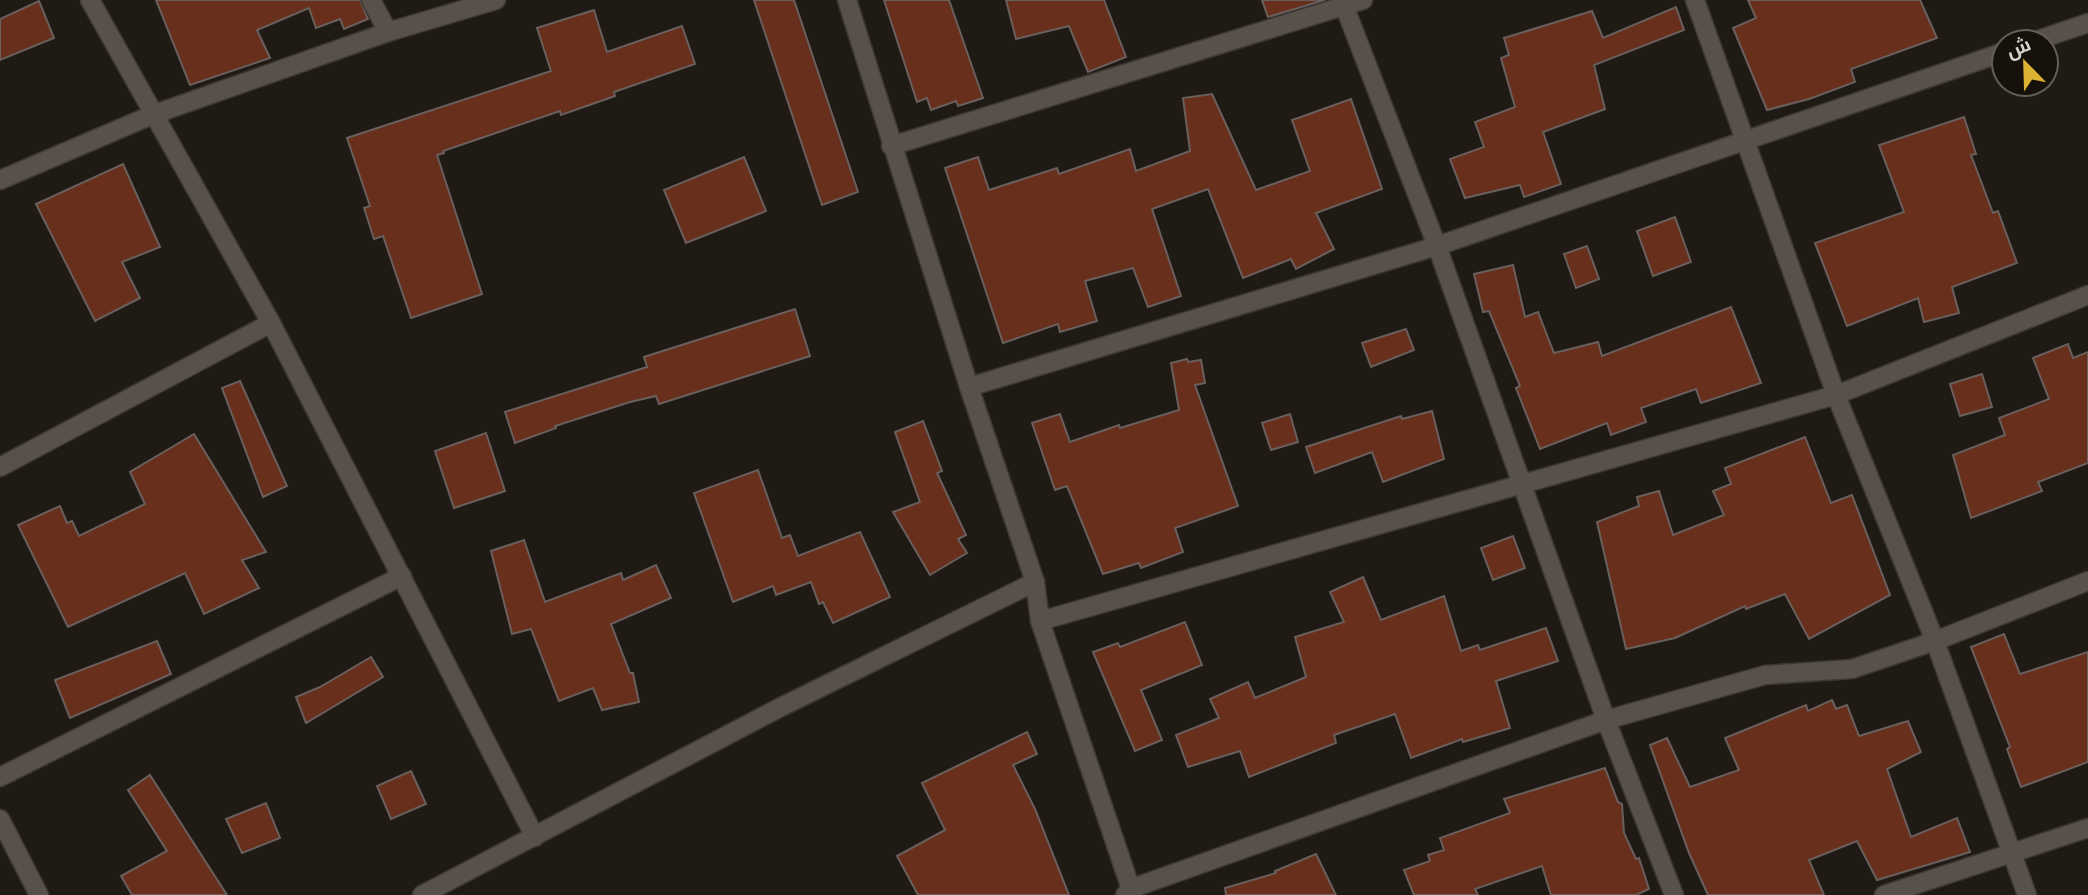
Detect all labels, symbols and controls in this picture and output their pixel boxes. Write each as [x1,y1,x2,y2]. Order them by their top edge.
north arrow [1990,28,2060,98]
text: ش [2003,32,2034,63]

